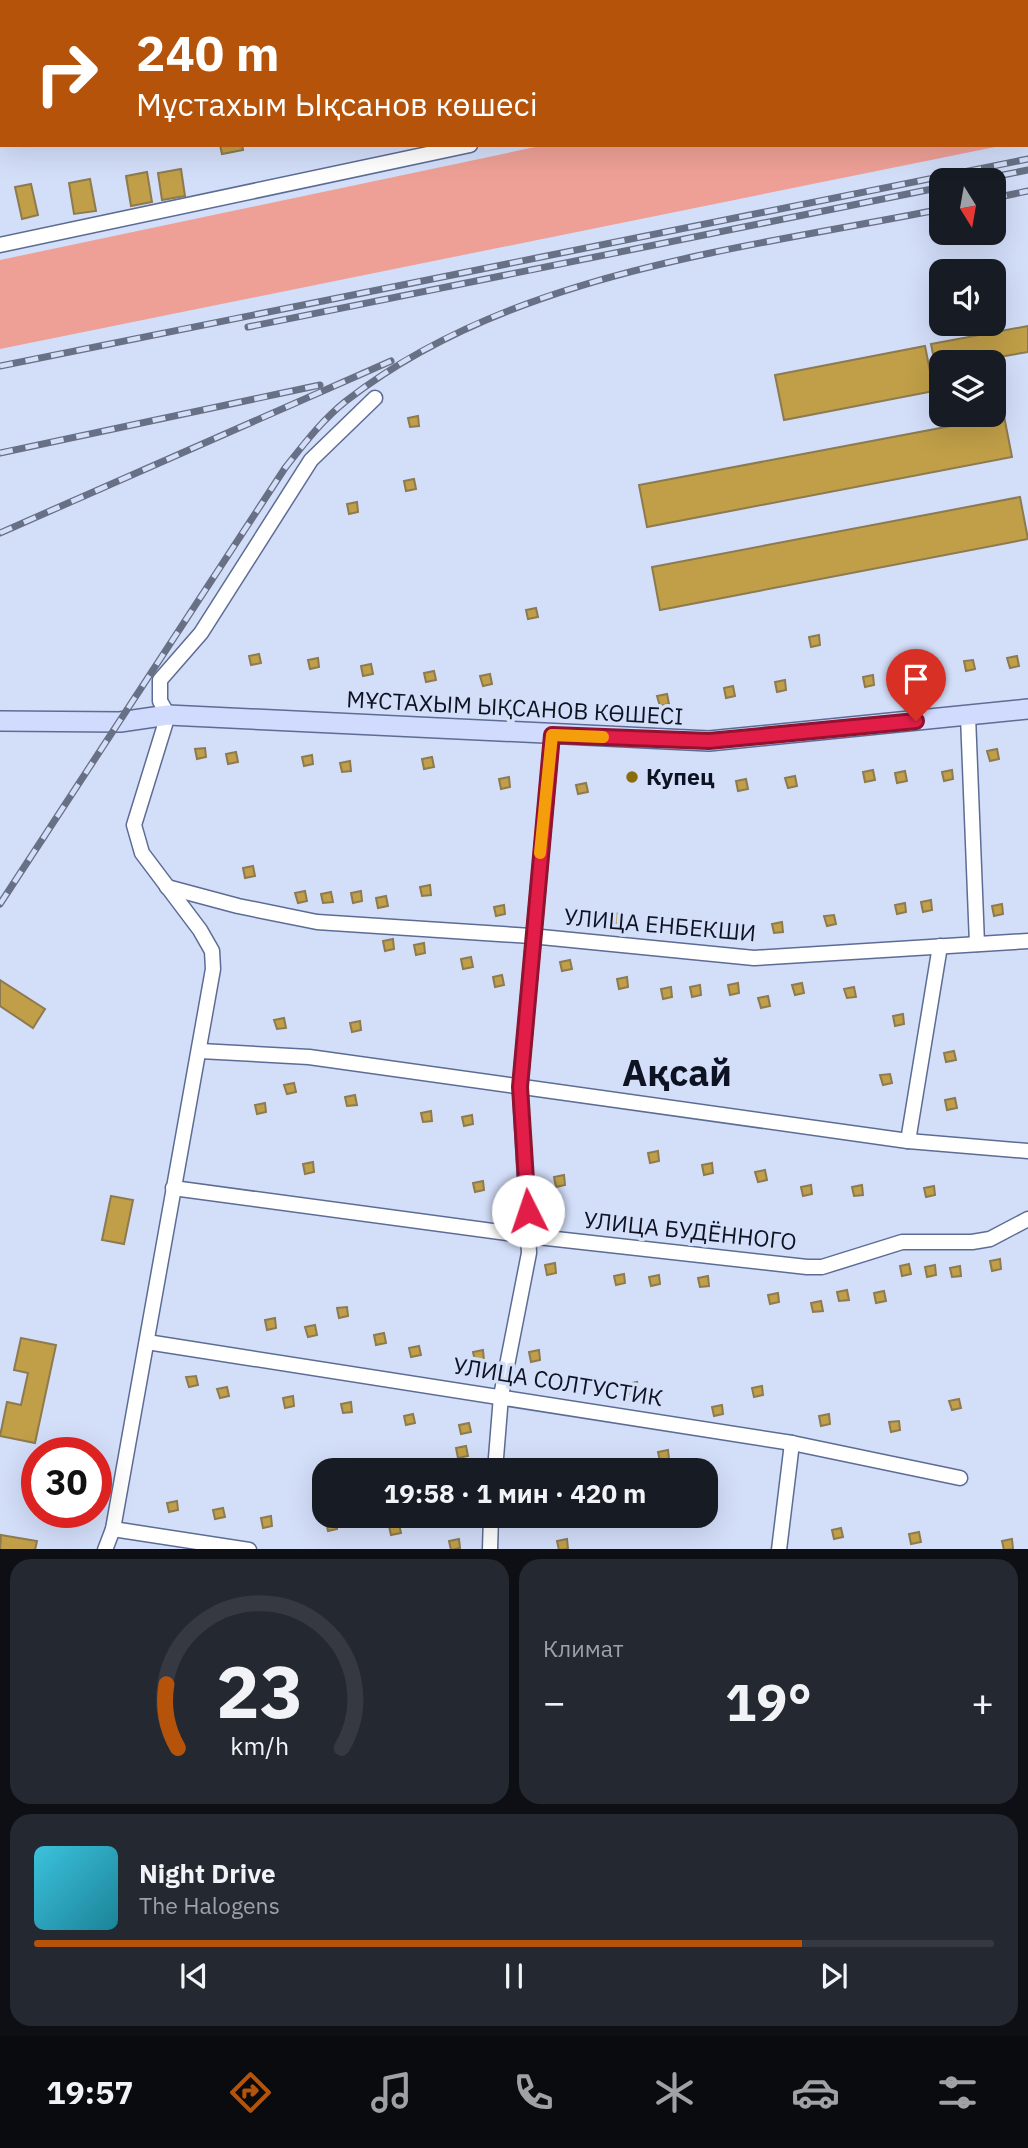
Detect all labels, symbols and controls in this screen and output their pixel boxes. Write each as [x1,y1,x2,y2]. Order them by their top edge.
text: 240 m [136,21,280,84]
icon: right [21,28,112,119]
text: Мұстахым Ықсанов көшесі [136,83,538,125]
north arrow [929,168,1006,245]
map controls [929,168,1006,427]
button: sound [929,259,1006,336]
button: layers [929,350,1006,427]
pin [886,649,946,721]
icon: arrive [897,660,935,698]
street label: МҰСТАХЫМ ЫҚСАНОВ КӨШЕСІ [346,683,684,731]
place label: Купец [646,761,715,791]
marker: Купец [624,769,640,785]
street label: УЛИЦА ЕНБЕКШИ [563,901,757,947]
district label: Ақсай [622,1048,732,1096]
position arrow [491,1174,565,1248]
street label: УЛИЦА БУДЁННОГО [582,1204,798,1256]
street label: УЛИЦА СОЛТУСТИК [451,1350,665,1412]
speed limit sign: 30 [21,1437,112,1528]
text: 19:58 · 1 мин · 420 m [384,1476,646,1510]
text: Климат [543,1633,624,1663]
text: 23 [216,1643,303,1738]
text: 19° [725,1668,812,1735]
text: − [543,1677,566,1726]
text: + [971,1677,994,1726]
text: km/h [230,1728,289,1761]
text: Night Drive [139,1856,276,1890]
text: The Halogens [139,1890,280,1920]
icon: previous [175,1957,213,1995]
icon: pause [495,1957,533,1995]
icon: next [815,1957,853,1995]
icon: directions [226,2068,275,2117]
icon: music [367,2068,416,2117]
icon: phone [509,2068,558,2117]
icon: climate [650,2068,699,2117]
icon: car [791,2068,840,2117]
icon: filters [933,2068,982,2117]
text: 19:57 [46,2071,134,2113]

